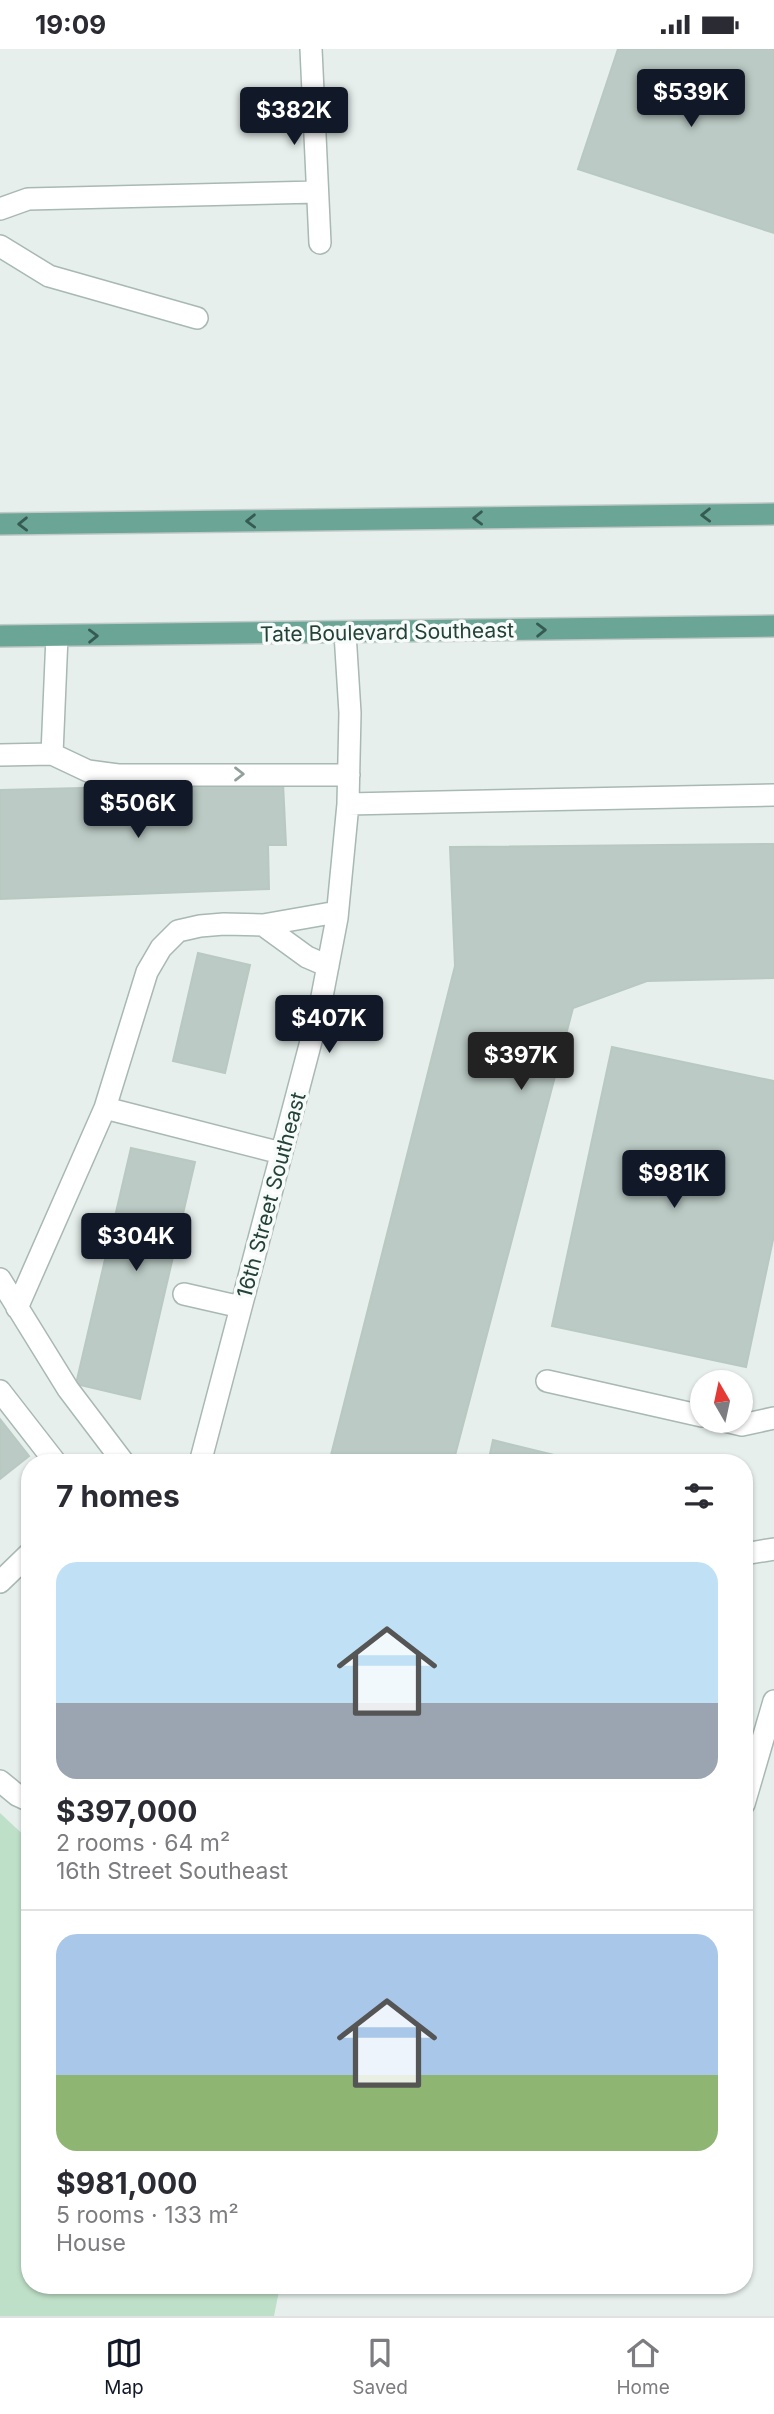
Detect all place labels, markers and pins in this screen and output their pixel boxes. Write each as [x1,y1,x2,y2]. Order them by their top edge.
pin: $539K [642,69,740,129]
pin: $382K [245,87,343,147]
pin: $506K [89,781,187,840]
pin: $407K [280,995,378,1055]
pin: $397K [472,1033,570,1092]
pin: $981K [625,1151,723,1210]
pin: $304K [87,1213,185,1273]

